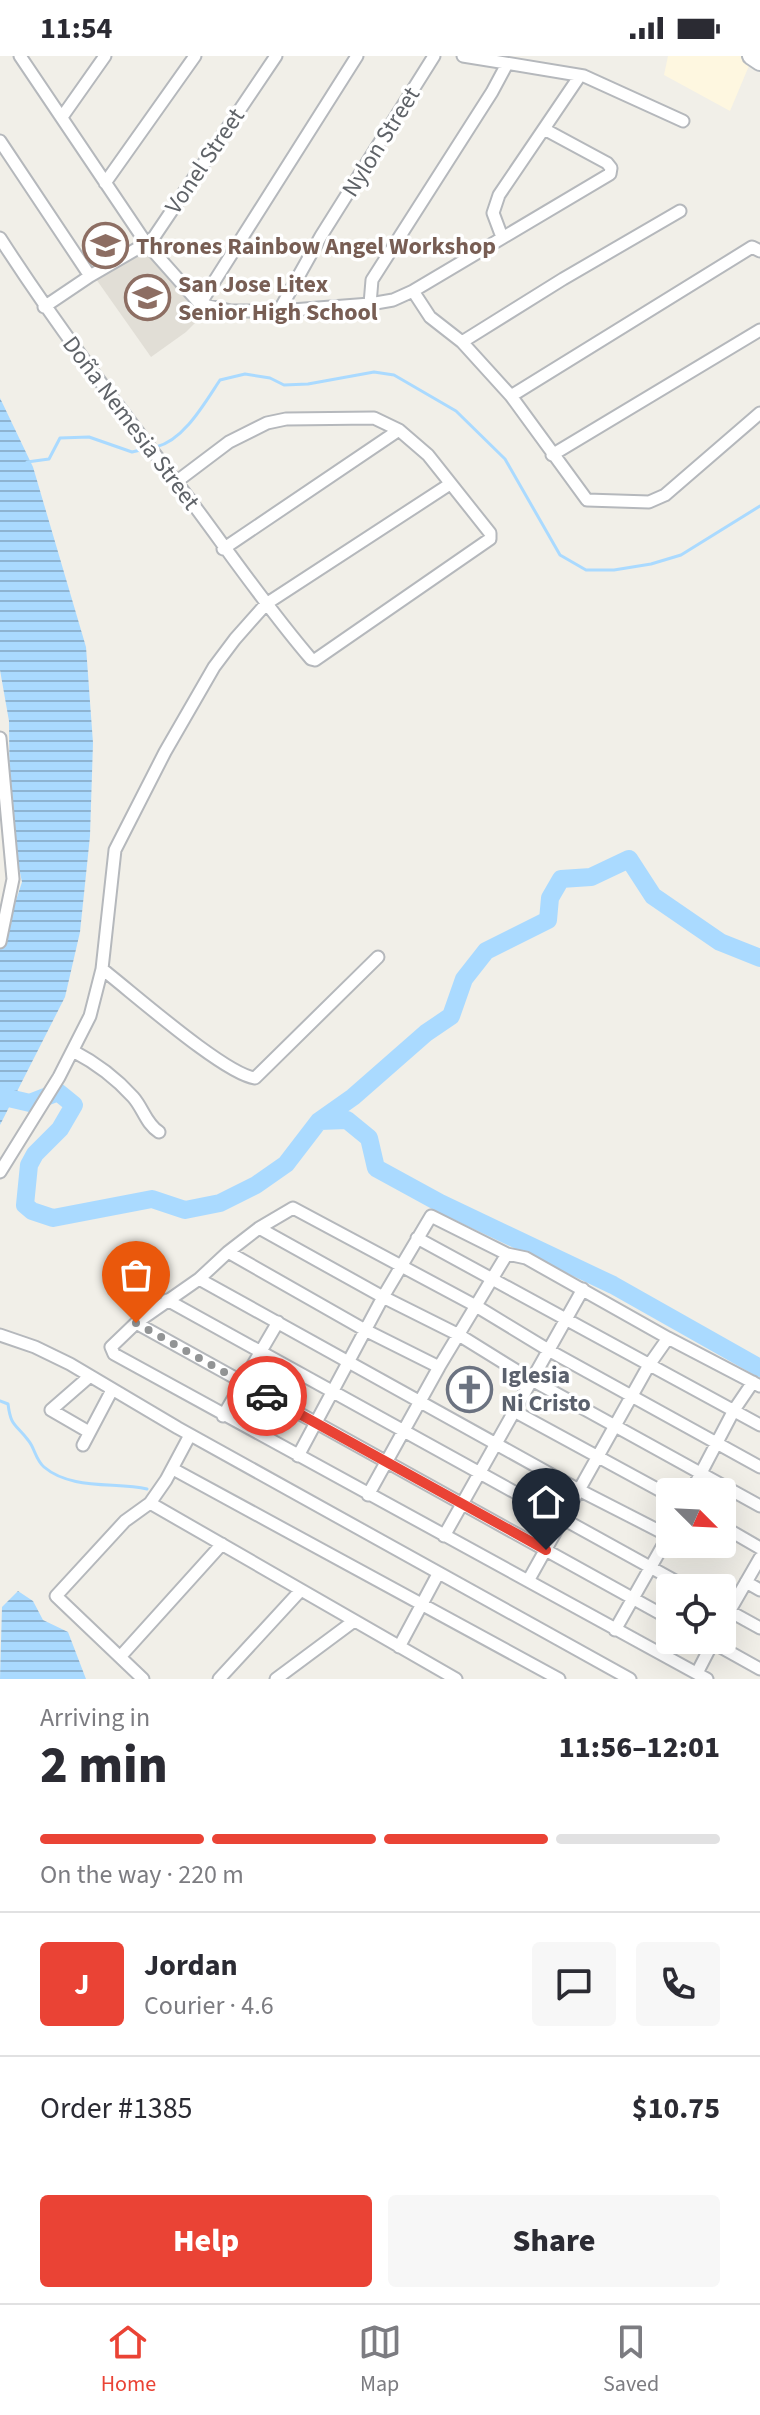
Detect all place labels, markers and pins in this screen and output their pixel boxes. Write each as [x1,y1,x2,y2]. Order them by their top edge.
school or university icon: Thrones Rainbow Angel Workshop [81,222,129,270]
place label: Thrones Rainbow Angel Workshop [136,229,496,264]
place label: San Jose Litex Senior High School [178,267,378,330]
school or university icon: San Jose Litex Senior High School [123,274,171,322]
pin [102,1241,170,1323]
place label: Iglesia Ni Cristo [501,1358,591,1421]
church icon: Iglesia Ni Cristo [446,1365,494,1413]
pin [512,1468,580,1550]

